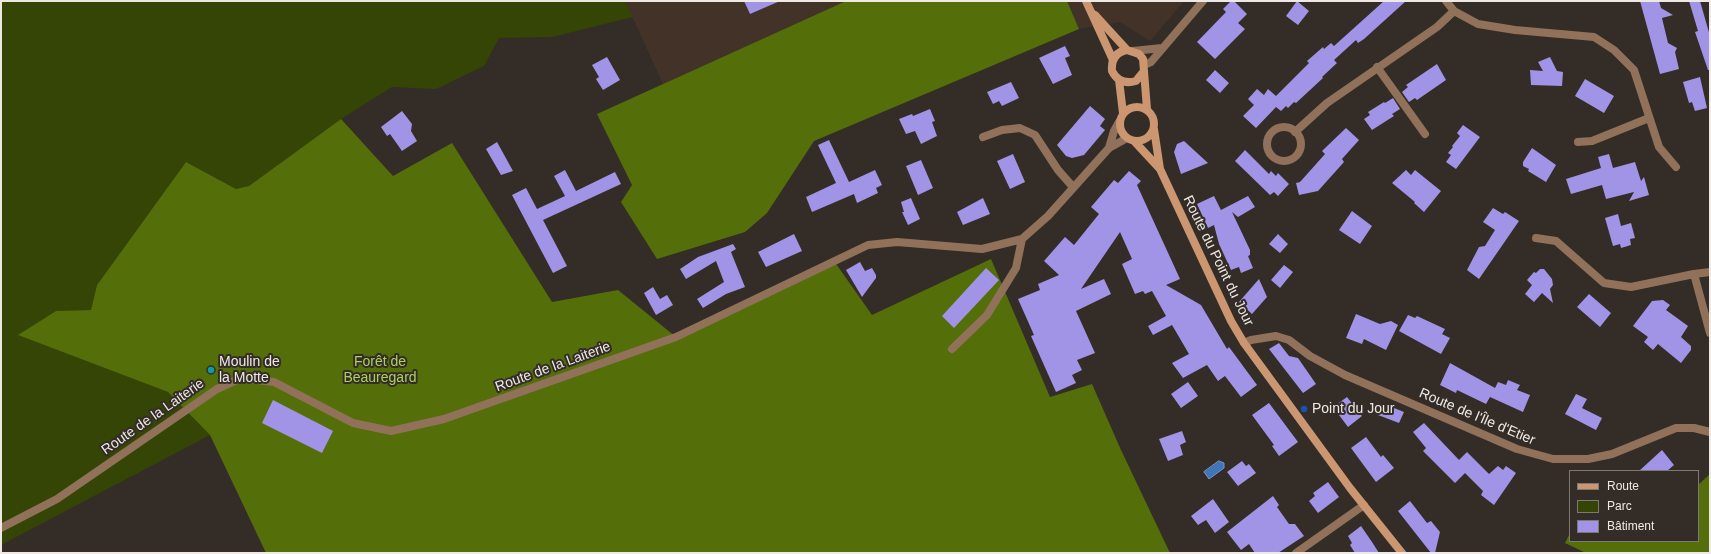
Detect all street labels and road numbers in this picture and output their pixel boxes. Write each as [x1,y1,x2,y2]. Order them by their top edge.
street label: Route du Point du Jour [1179,193,1257,329]
street label: Route de la Laiterie [493,338,613,396]
street label: Route de la Laiterie [98,375,208,459]
street label: Route de l'Île d'Etier [1416,385,1538,449]

